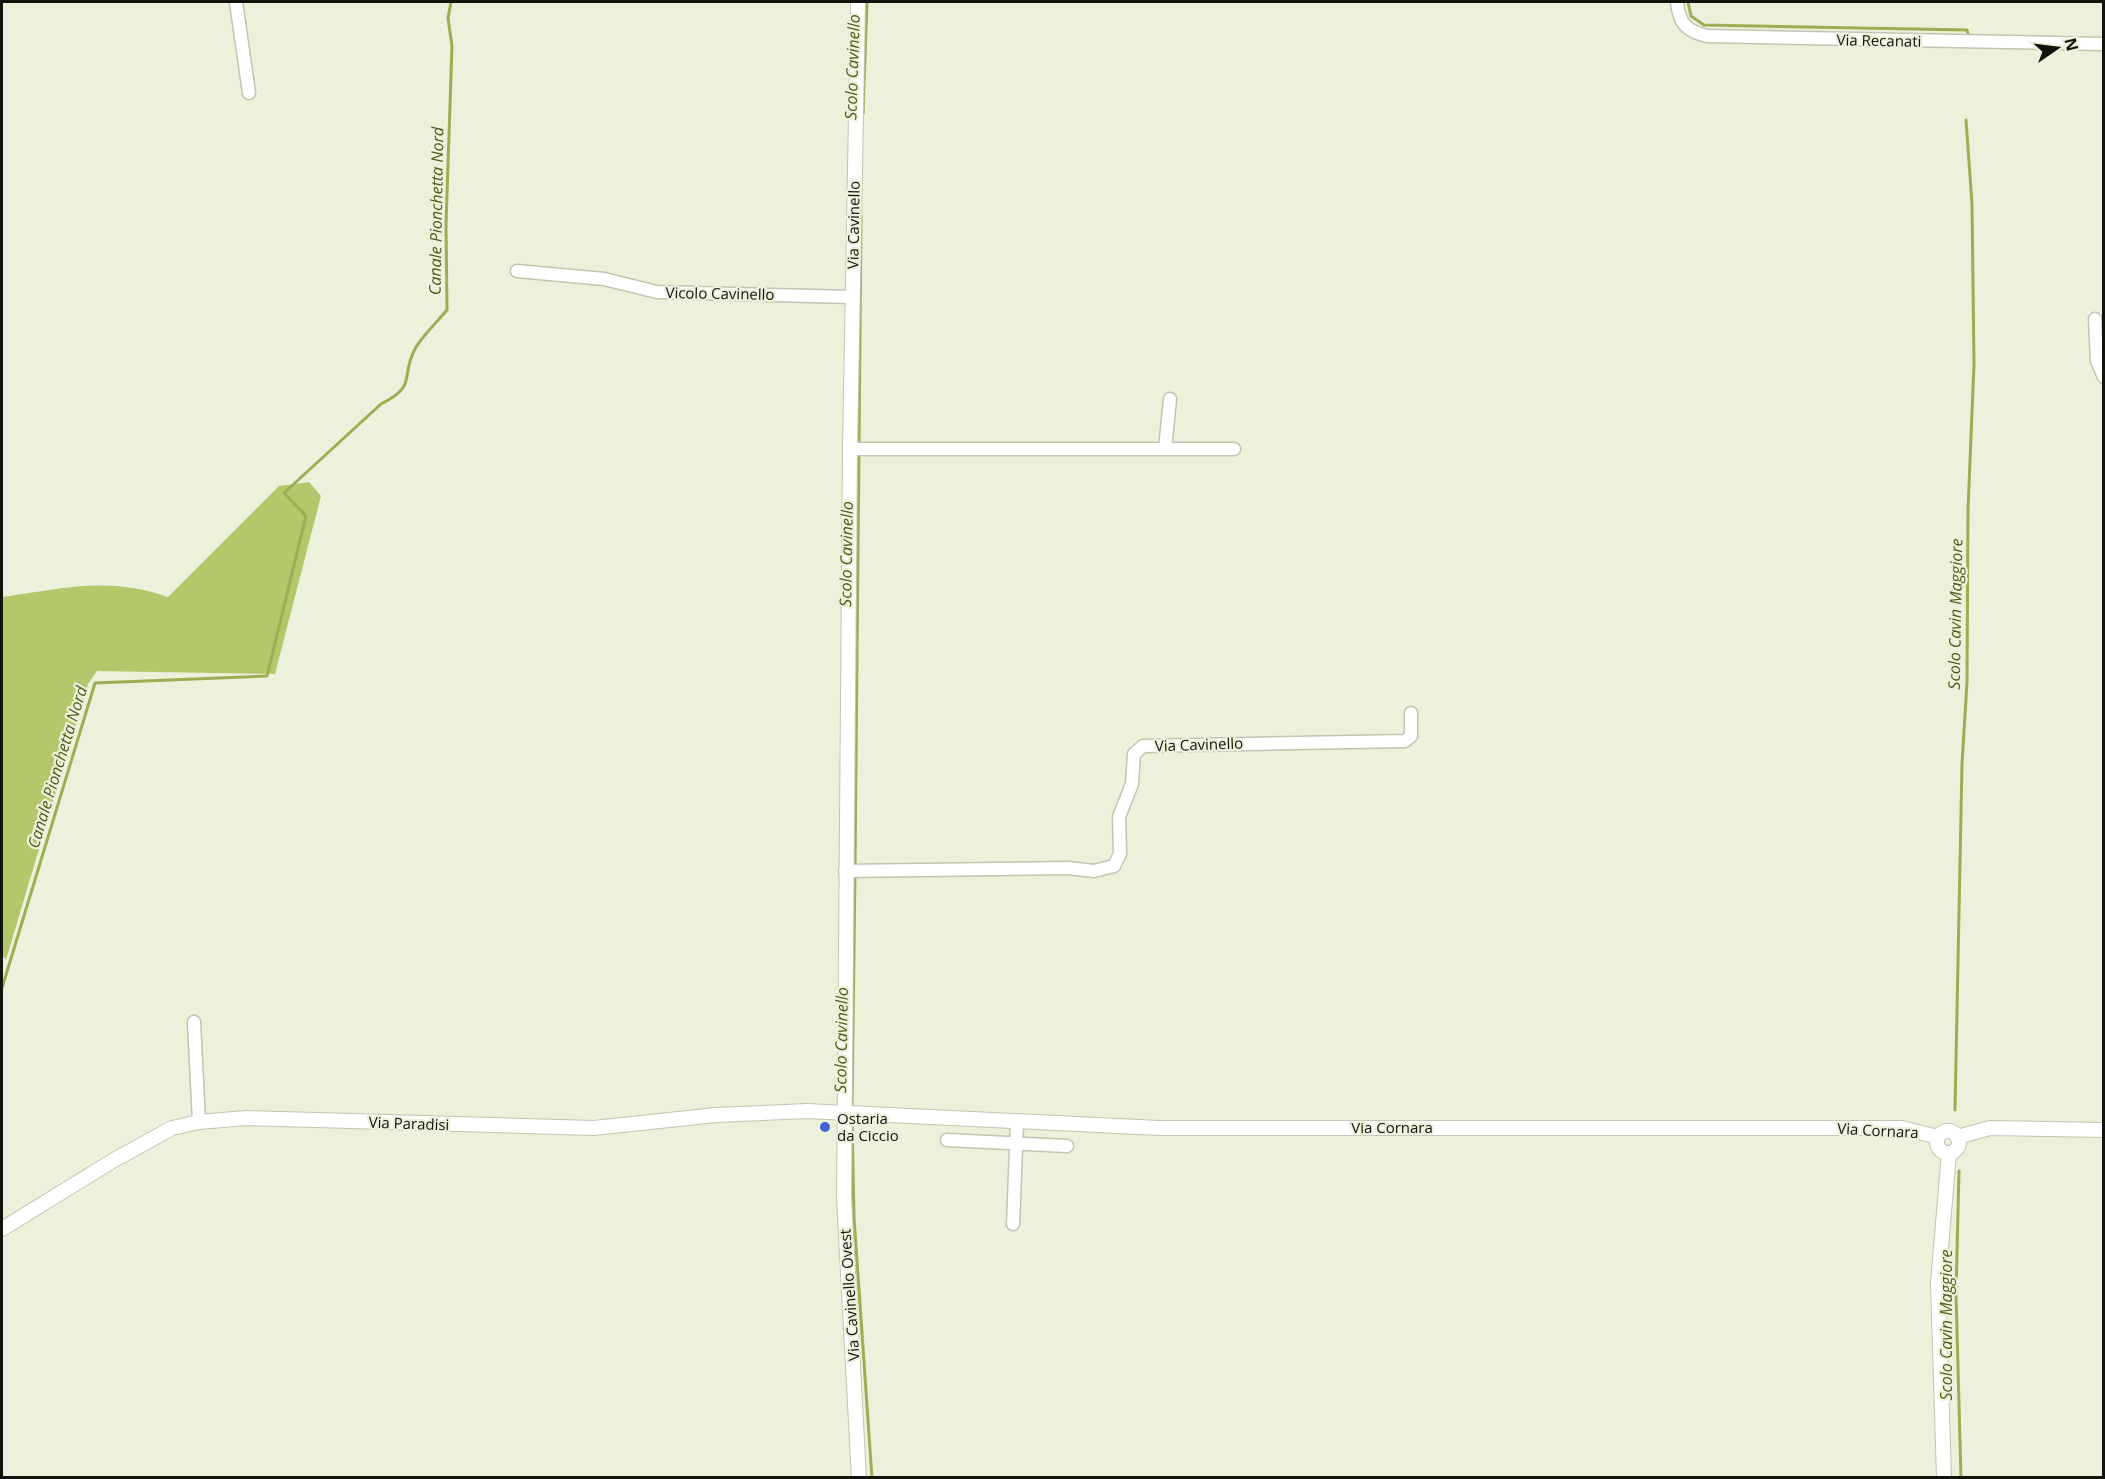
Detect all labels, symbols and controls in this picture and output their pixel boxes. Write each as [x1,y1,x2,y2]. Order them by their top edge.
water label: Scolo Cavinello [839,14,865,120]
north arrow [2027,18,2087,78]
street label: Via Recanati [1836,29,1922,51]
text: N [2059,35,2084,53]
water label: Canale Pionchetta Nord [424,126,448,295]
street label: Via Cavinello [842,181,864,269]
street label: Vicolo Cavinello [665,282,775,304]
water label: Scolo Cavinello [834,501,858,607]
water label: Scolo Cavin Maggiore [1943,538,1967,690]
water label: Canale Pionchetta Nord [22,683,92,851]
street label: Via Cavinello [1155,732,1243,756]
water label: Scolo Cavinello [829,987,853,1093]
place label: Ostaria da Ciccio [837,1108,899,1145]
street label: Via Paradisi [368,1112,450,1134]
street label: Via Cornara [1351,1117,1433,1137]
street label: Via Cornara [1837,1118,1919,1142]
marker: Ostaria da Ciccio [818,1120,832,1134]
street label: Via Cavinello Ovest [834,1228,864,1362]
water label: Scolo Cavin Maggiore [1935,1249,1957,1401]

